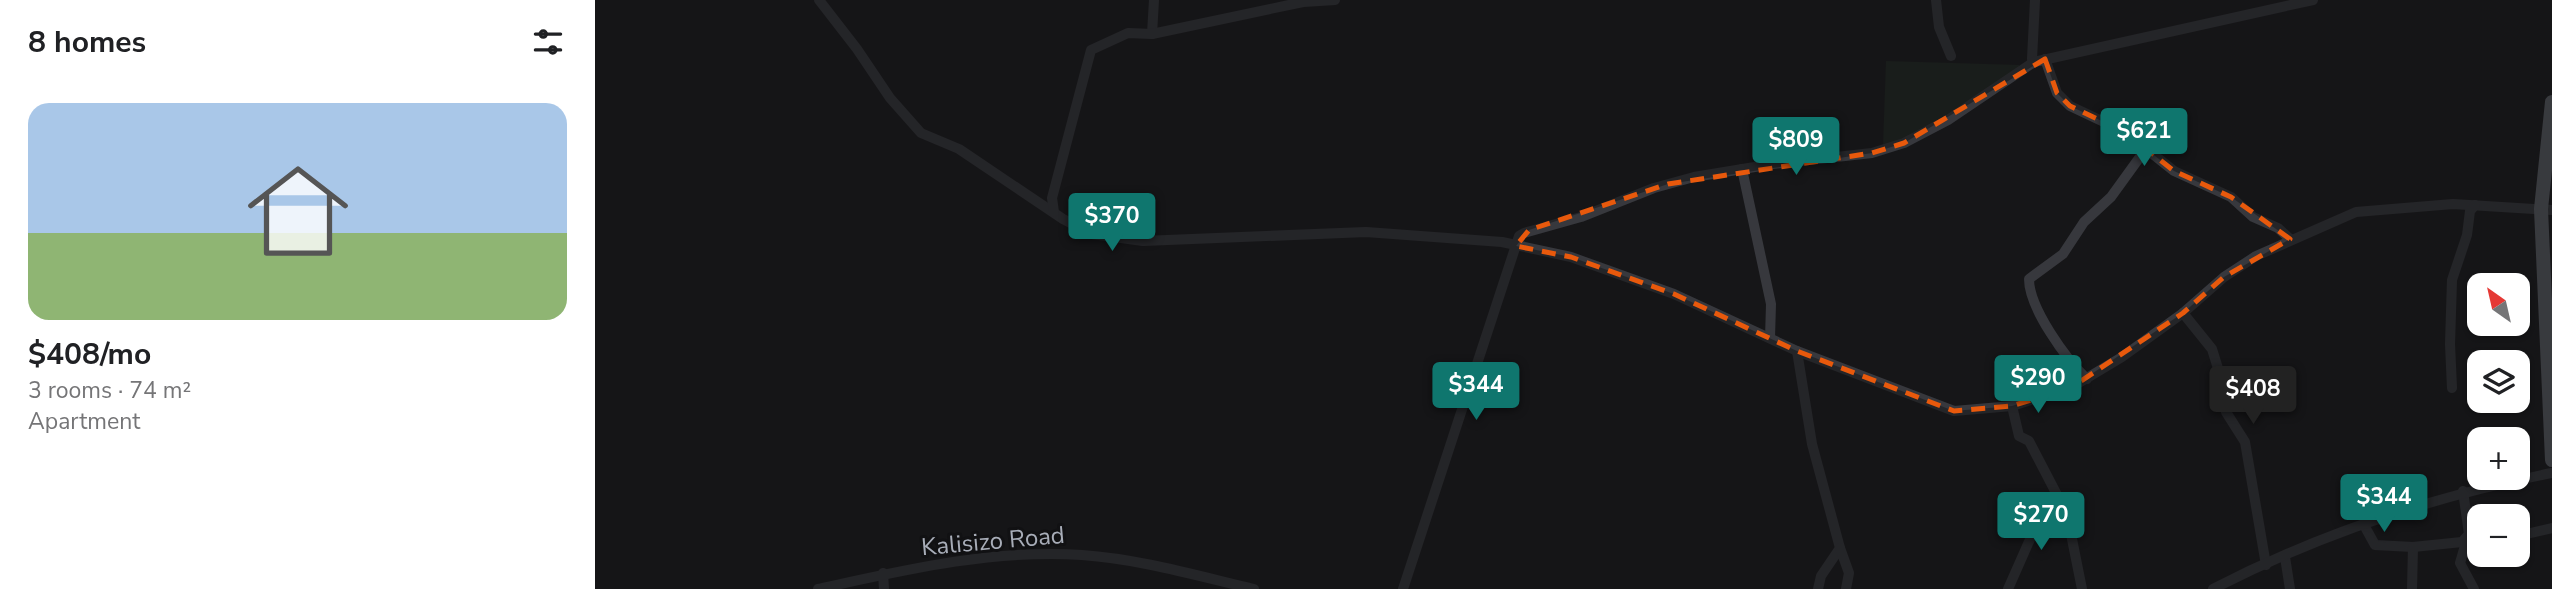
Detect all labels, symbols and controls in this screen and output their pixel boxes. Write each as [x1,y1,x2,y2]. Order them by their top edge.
text: 8 homes [28,22,146,63]
icon: filters [529,23,567,61]
pin: $621 [2103,108,2185,168]
text: $621 [2116,115,2172,146]
pin: $809 [1755,118,1837,177]
text: $809 [1768,124,1824,155]
icon: home [235,148,361,274]
pin: $370 [1071,194,1153,253]
text: $370 [1084,200,1140,231]
north arrow [2467,273,2531,336]
map controls [2467,273,2530,567]
text: $408/mo [28,334,151,375]
button: layers [2467,350,2530,413]
pin: $290 [1997,356,2079,415]
pin: $344 [1435,362,1517,422]
text: $290 [2010,362,2066,393]
pin: $408 [2212,366,2294,426]
text: $344 [1448,369,1504,400]
text: $408 [2225,373,2281,404]
text: 3 rooms · 74 m² [28,375,191,406]
text: Apartment [28,406,140,437]
button: + [2467,427,2530,490]
pin: $344 [2343,475,2425,534]
text: $344 [2356,481,2412,512]
pin: $270 [2000,492,2082,552]
text: $270 [2013,499,2069,530]
button: − [2467,504,2530,567]
street label: Kalisizo Road [920,519,1066,563]

